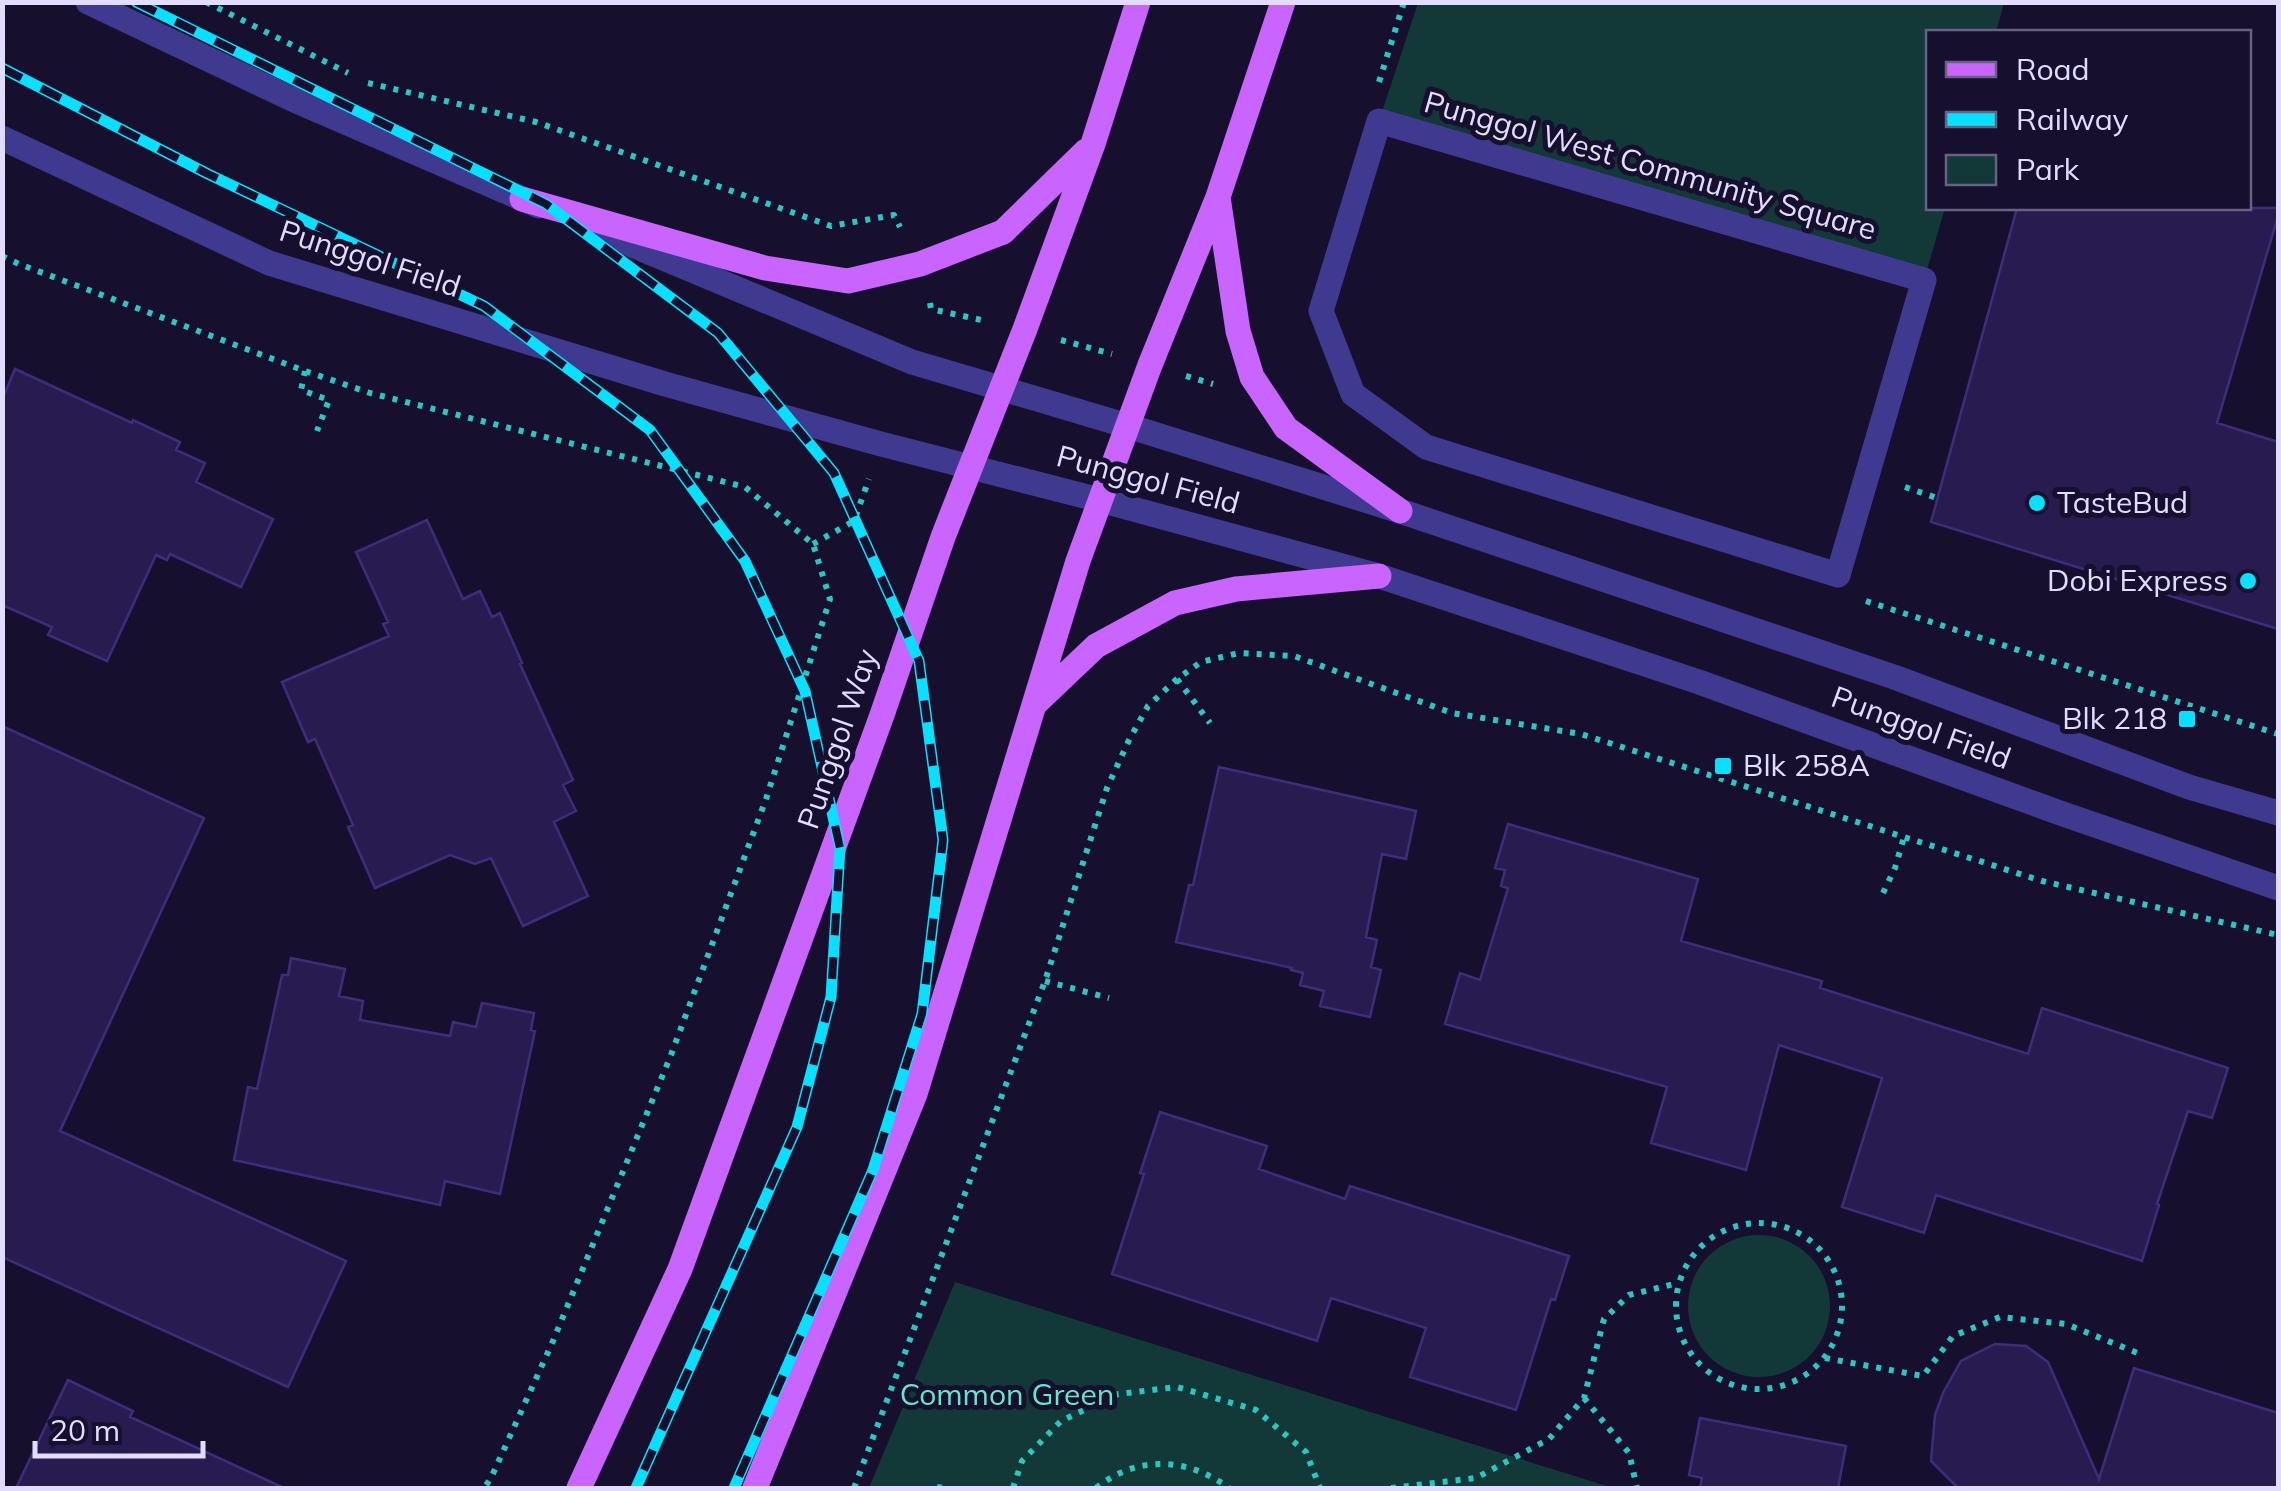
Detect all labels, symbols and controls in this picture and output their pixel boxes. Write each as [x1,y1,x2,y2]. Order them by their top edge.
legend [1926,30,2251,210]
text: Road [2016,50,2090,88]
street label: Punggol West Community Square [1420,82,1881,248]
text: Railway [2016,100,2129,138]
text: Park [2016,150,2080,188]
street label: Punggol Field [275,211,466,305]
street label: Punggol Field [1053,436,1244,522]
place label: TasteBud [2057,483,2188,521]
marker: TasteBud [2026,492,2048,514]
place label: Dobi Express [2047,561,2228,599]
marker: Dobi Express [2237,570,2259,592]
street label: Punggol Way [788,644,886,834]
street label: Punggol Field [1827,677,2016,777]
place label: Blk 218 [2062,699,2167,737]
marker: Blk 218 [2176,708,2198,730]
place label: Blk 258A [1743,746,1870,784]
marker: Blk 258A [1712,755,1734,777]
park label: Common Green [900,1375,1114,1413]
scale bar [35,1396,202,1458]
text: 20 m [50,1411,120,1449]

